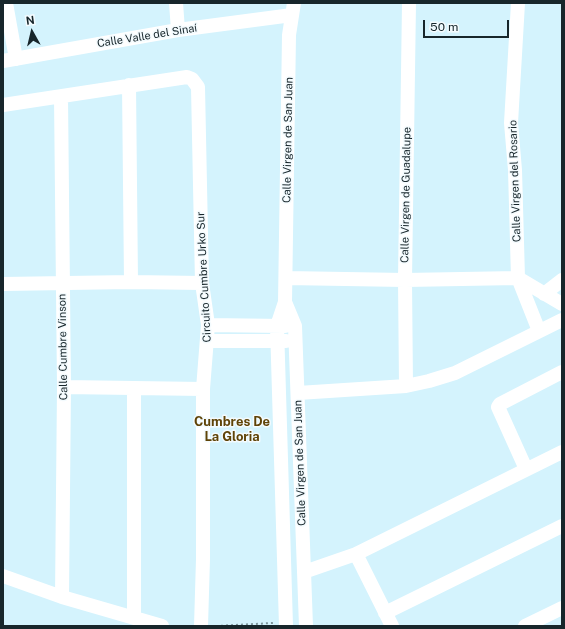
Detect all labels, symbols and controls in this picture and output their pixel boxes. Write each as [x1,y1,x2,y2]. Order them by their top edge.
north arrow [12,12,52,52]
scale bar [425,12,511,38]
text: N [25,14,35,27]
text: 50 m [430,20,458,34]
street label: Calle Valle del Sinaí [96,22,198,50]
street label: Calle Virgen de San Juan [280,77,296,203]
street label: Calle Virgen del Rosario [506,120,524,242]
street label: Calle Virgen de Guadalupe [398,127,414,263]
street label: Circuito Cumbre Urko Sur [194,211,214,343]
street label: Calle Cumbre Vinson [55,294,71,400]
street label: Calle Virgen de San Juan [291,400,309,526]
district label: Cumbres De La Gloria [194,414,270,445]

